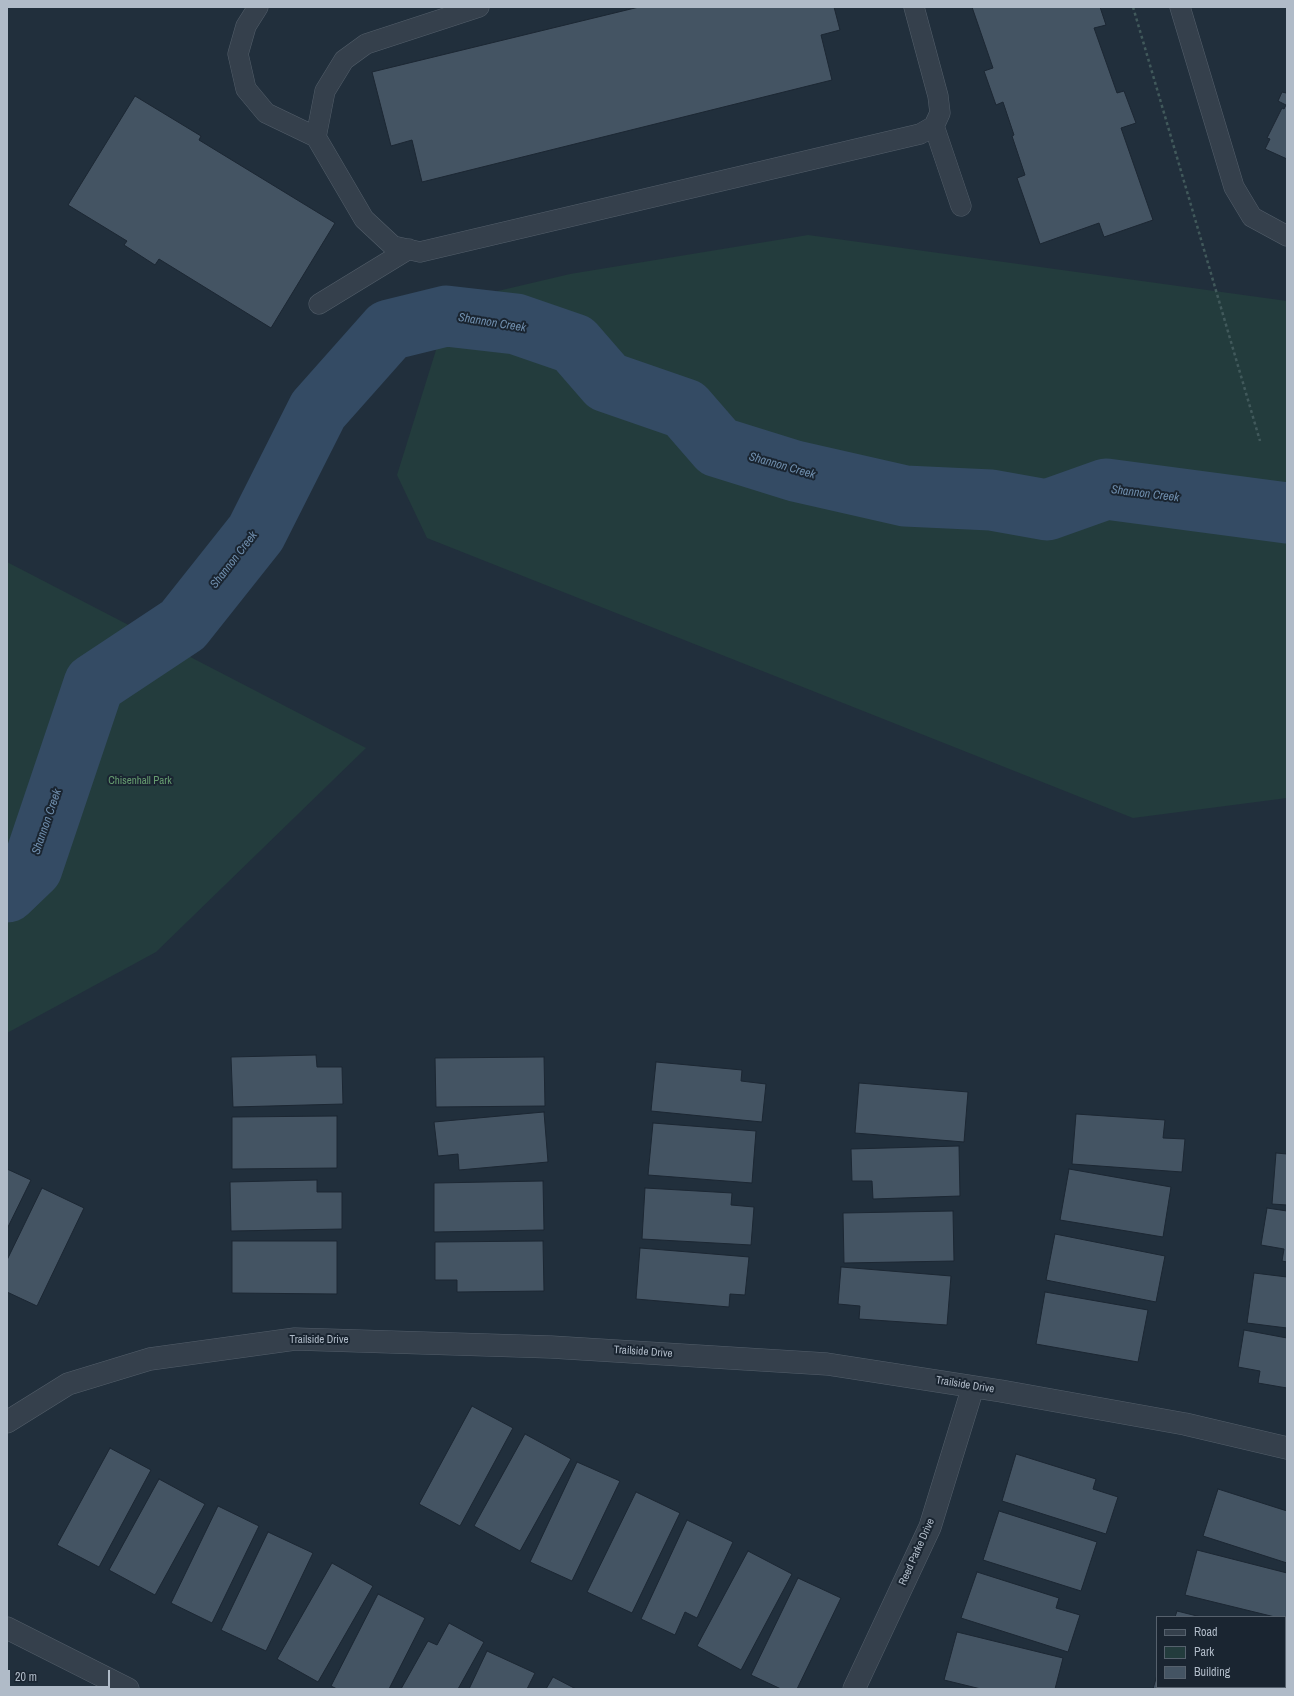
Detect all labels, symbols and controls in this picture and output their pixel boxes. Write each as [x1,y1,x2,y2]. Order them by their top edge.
water label: Shannon Creek [457,311,527,335]
water label: Shannon Creek [747,450,817,482]
water label: Shannon Creek [1110,483,1180,505]
water label: Shannon Creek [207,529,261,591]
park label: Chisenhall Park [108,774,172,788]
water label: Shannon Creek [29,787,65,857]
street label: Trailside Drive [290,1333,348,1347]
street label: Trailside Drive [613,1343,673,1361]
street label: Trailside Drive [935,1374,995,1396]
street label: Reed Parke Drive [896,1517,938,1587]
legend [1156,1616,1286,1688]
text: Road [1194,1624,1218,1640]
text: Park [1194,1644,1214,1660]
scale bar [10,1662,112,1688]
text: Building [1194,1664,1230,1680]
text: 20 m [15,1669,37,1685]

